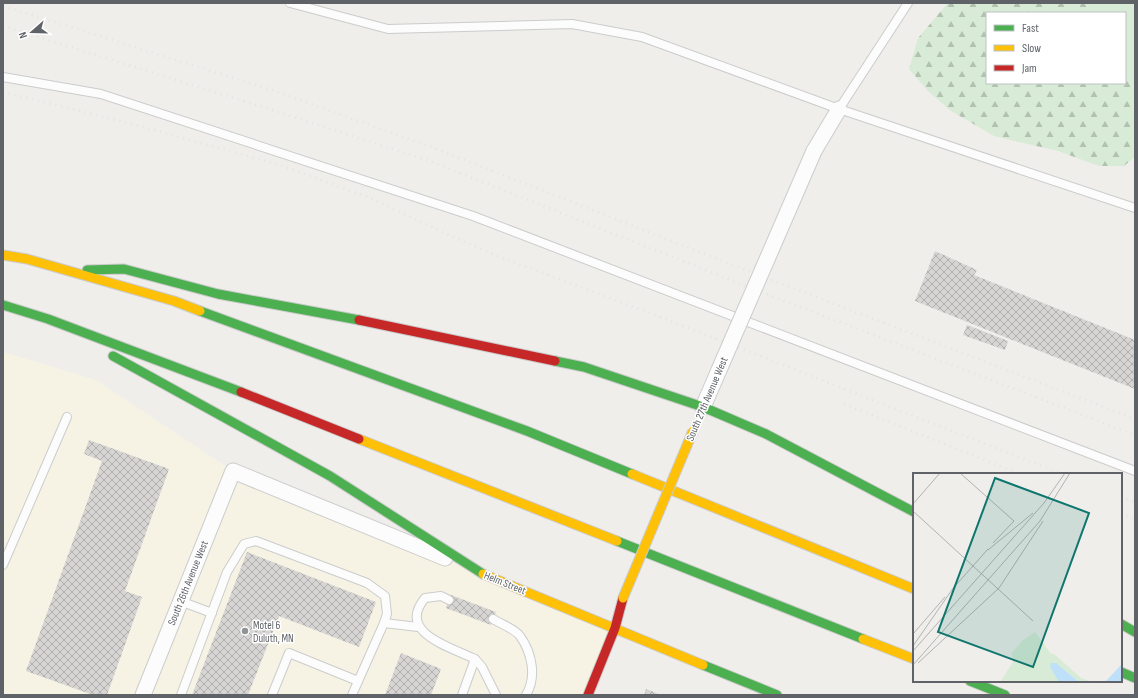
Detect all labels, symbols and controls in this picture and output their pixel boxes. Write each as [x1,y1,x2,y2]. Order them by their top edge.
north arrow [12,12,52,52]
legend [986,12,1126,84]
text: Fast [1022,21,1039,36]
text: N [16,30,30,40]
text: Slow [1022,41,1041,56]
text: Jam [1021,61,1037,76]
street label: South 27th Avenue West [683,355,731,443]
inset map [913,473,1122,682]
street label: South 26th Avenue West [165,538,211,627]
street label: Helm Street [482,569,528,598]
place label: Motel 6 Duluth, MN [253,619,294,645]
marker: Motel 6 Duluth, MN [240,626,250,636]

